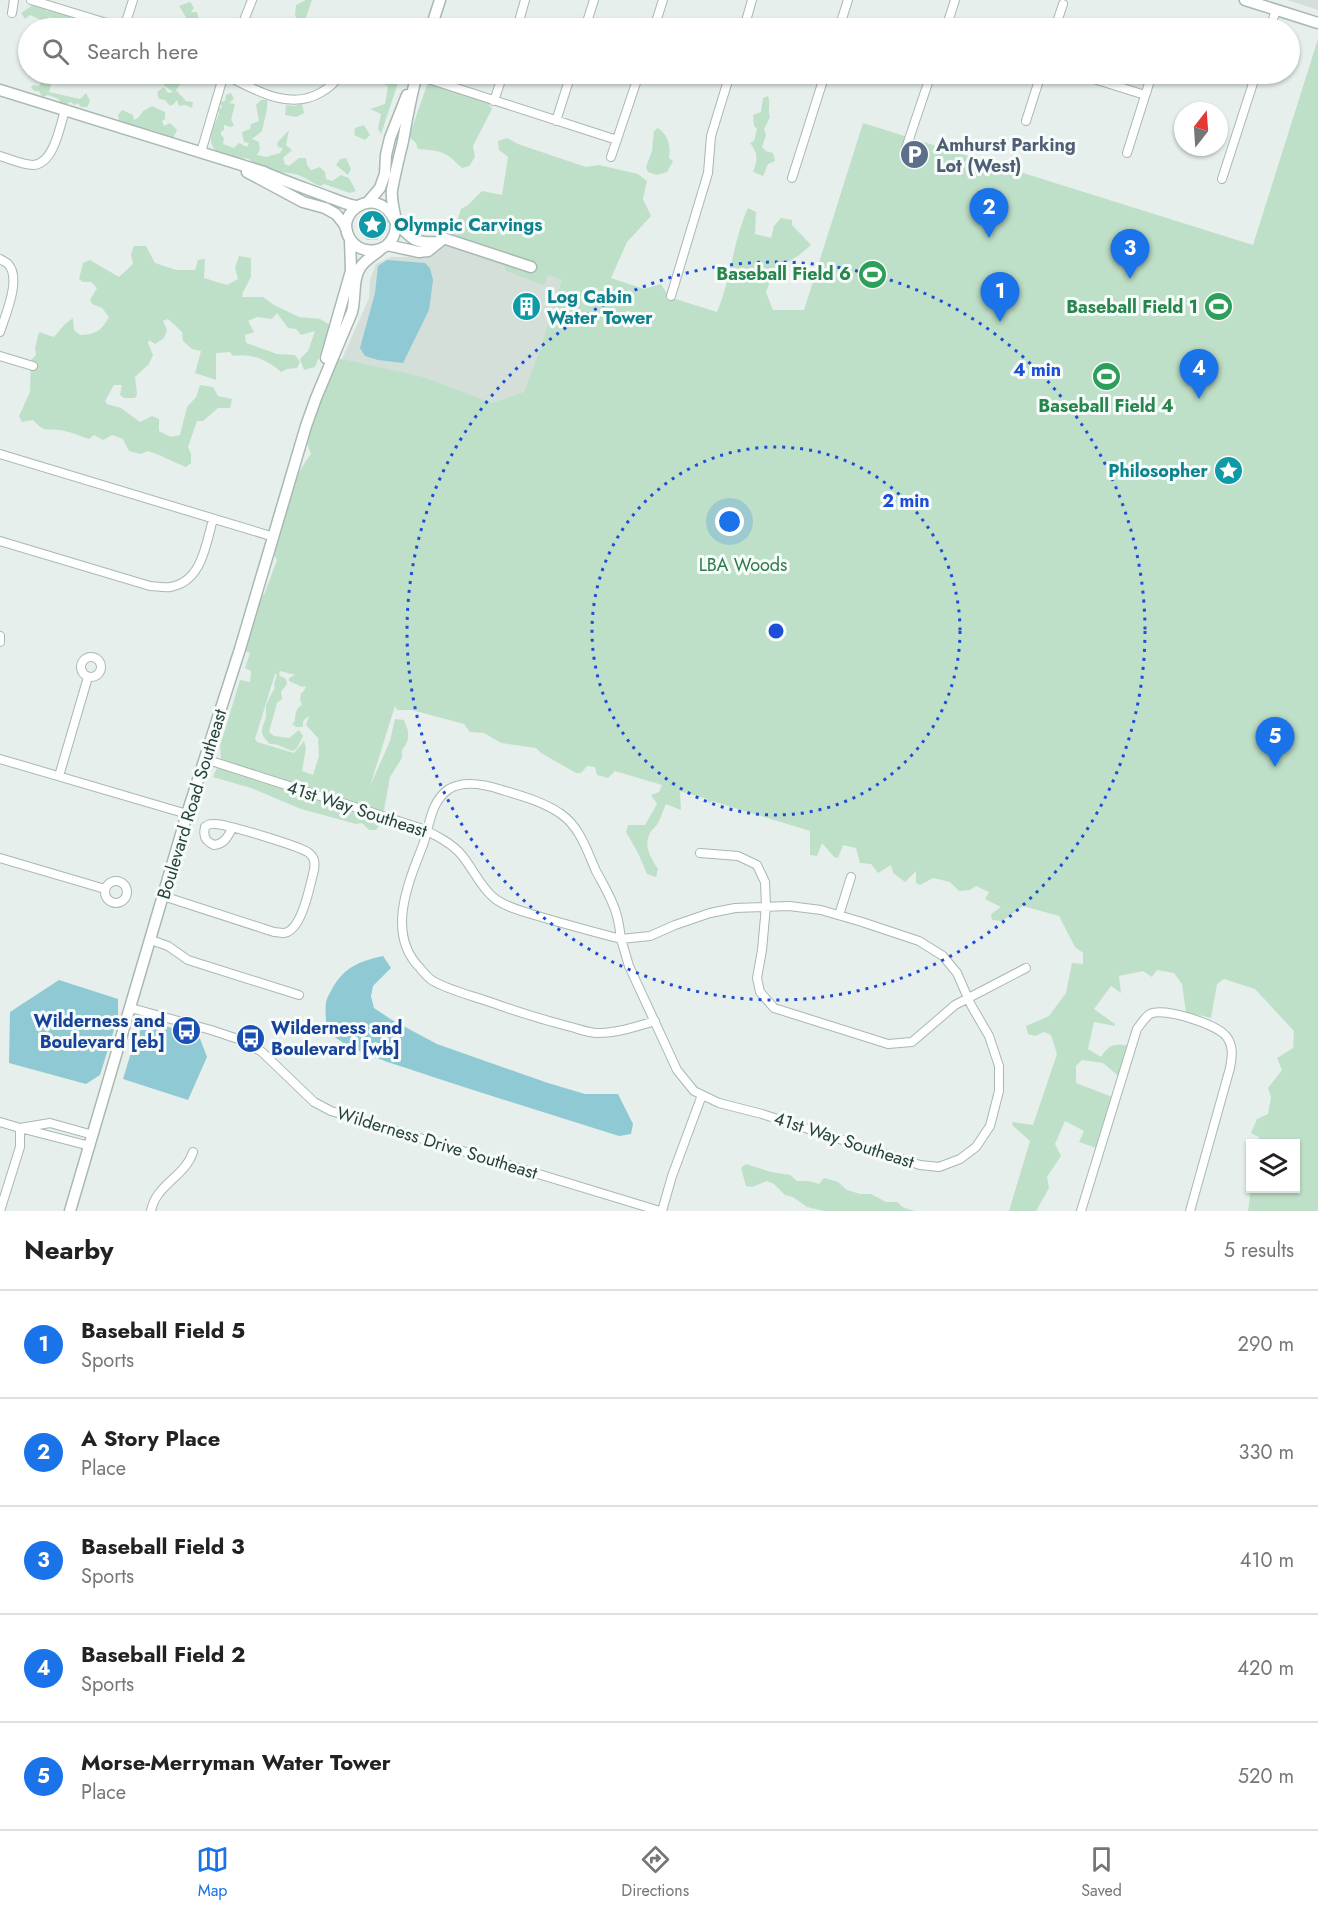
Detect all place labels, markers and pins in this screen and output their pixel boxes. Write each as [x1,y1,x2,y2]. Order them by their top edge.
place label: Amhurst Parking Lot (West) [935,132,1076,179]
parking icon: Amhurst Parking Lot (West) [899,139,931,171]
pin: 2 [970,188,1008,238]
place icon: Olympic Carvings [357,209,389,241]
place label: Olympic Carvings [394,212,542,238]
pin: 3 [1110,230,1150,279]
sports icon: Baseball Field 6 [856,258,888,290]
place label: Baseball Field 6 [716,261,851,287]
pin: 1 [980,272,1020,322]
place label: Log Cabin Water Tower [547,284,653,331]
building icon: Log Cabin Water Tower [510,291,542,323]
sports icon: Baseball Field 1 [1203,291,1235,323]
place label: Baseball Field 1 [1066,294,1198,320]
pin: 4 [1180,350,1218,399]
sports icon: Baseball Field 4 [1090,361,1122,393]
place label: Baseball Field 4 [1038,393,1174,419]
place icon: Philosopher [1213,455,1245,487]
place label: Philosopher [1108,458,1209,484]
centre of rings [766,621,786,641]
pin: 5 [1256,718,1294,767]
place label: Wilderness and Boulevard [eb] [34,1008,165,1055]
bus stop icon: Wilderness and Boulevard [eb] [170,1015,202,1047]
place label: Wilderness and Boulevard [wb] [271,1015,402,1062]
bus stop icon: Wilderness and Boulevard [wb] [234,1022,266,1054]

